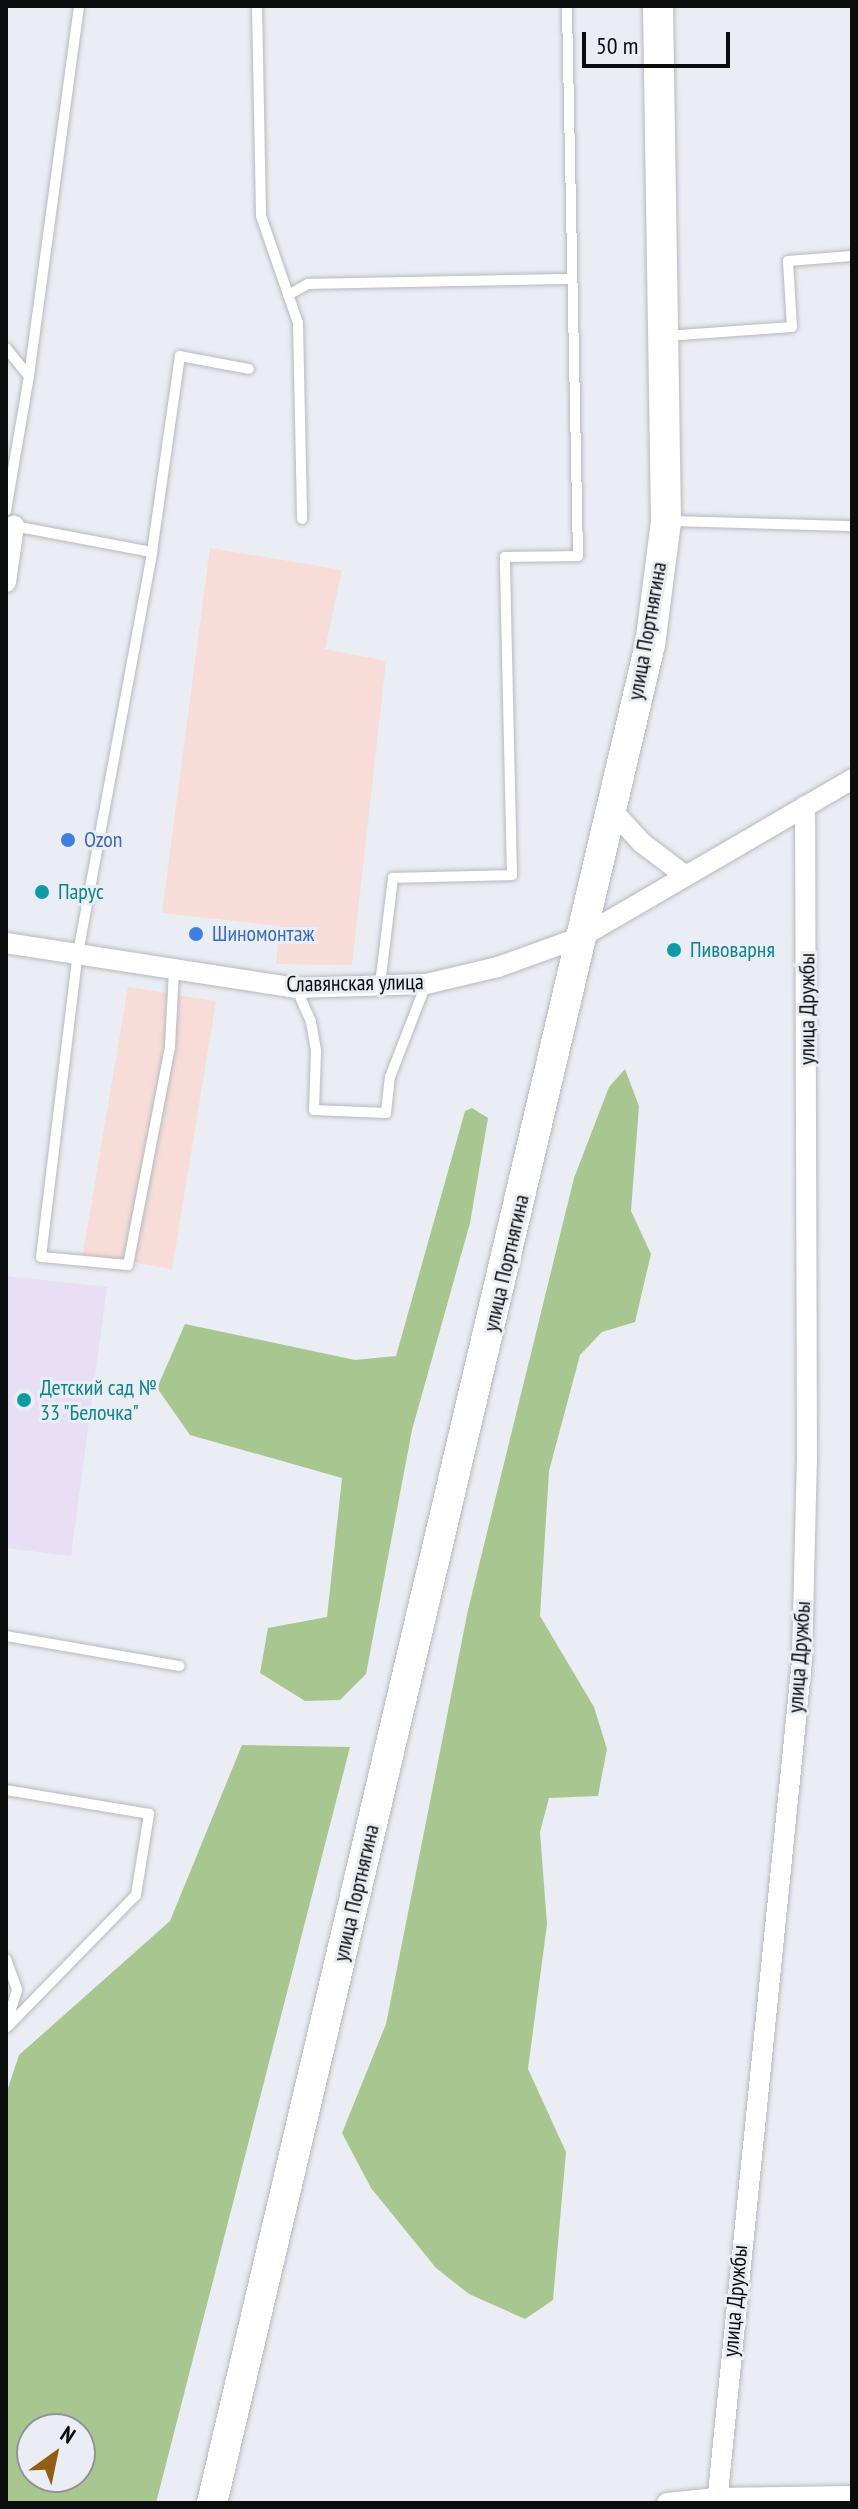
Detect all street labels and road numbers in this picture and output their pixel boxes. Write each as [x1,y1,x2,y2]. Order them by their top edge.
street label: улица Портнягина [622,560,672,702]
street label: улица Дружбы [794,953,820,1065]
street label: Славянская улица [286,969,424,997]
street label: улица Портнягина [477,1192,535,1334]
street label: улица Дружбы [782,1600,816,1714]
street label: улица Портнягина [327,1822,385,1964]
street label: улица Дружбы [717,2244,753,2358]

